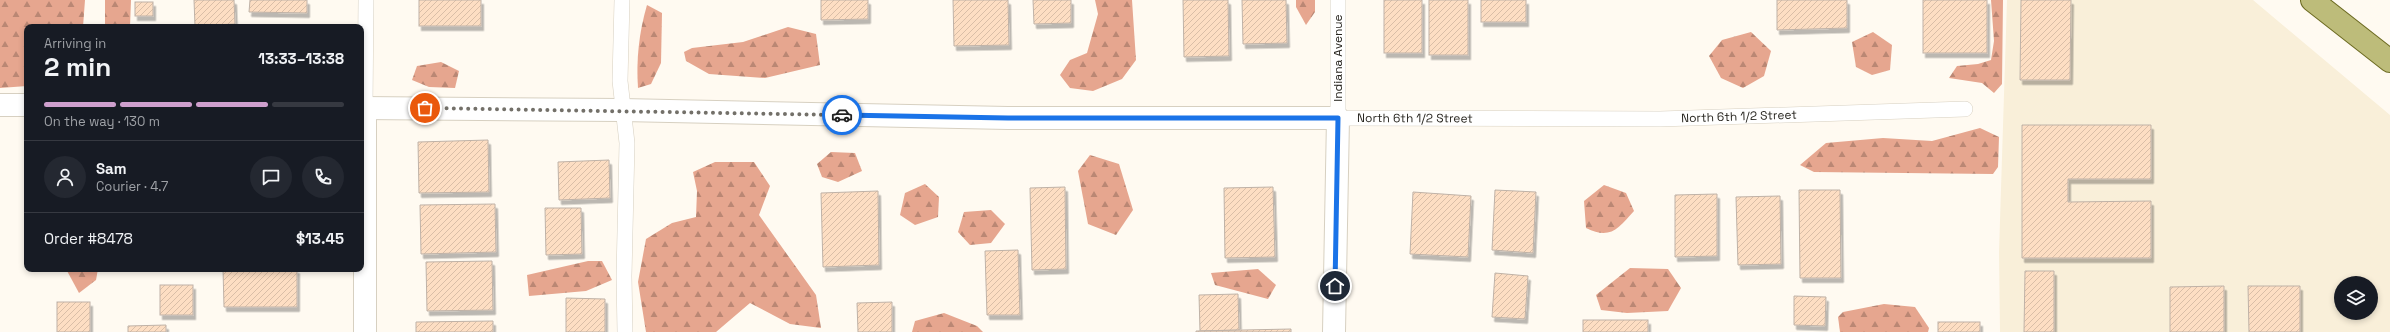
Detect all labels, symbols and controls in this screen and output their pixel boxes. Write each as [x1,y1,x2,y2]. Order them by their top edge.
street label: Indiana Avenue [1330,14,1346,102]
text: Arriving in [44,35,106,52]
text: 13:33–13:38 [258,49,344,68]
text: 2 min [44,50,111,84]
pin [408,91,442,125]
courier [822,95,862,135]
icon: bag [414,97,436,119]
icon: car [831,104,853,126]
street label: North 6th 1/2 Street [1681,107,1797,126]
street label: North 6th 1/2 Street [1357,110,1473,126]
text: On the way · 130 m [44,113,160,130]
button: person [44,156,86,198]
button: chat [250,156,292,198]
button: phone [302,156,344,198]
text: Sam [96,159,127,178]
text: Courier · 4.7 [96,178,168,195]
text: Order #8478 [44,229,133,248]
text: $13.45 [296,229,344,248]
pin [1318,269,1352,303]
icon: home [1324,275,1346,297]
map controls [2334,276,2378,320]
button: layers [2334,276,2378,320]

